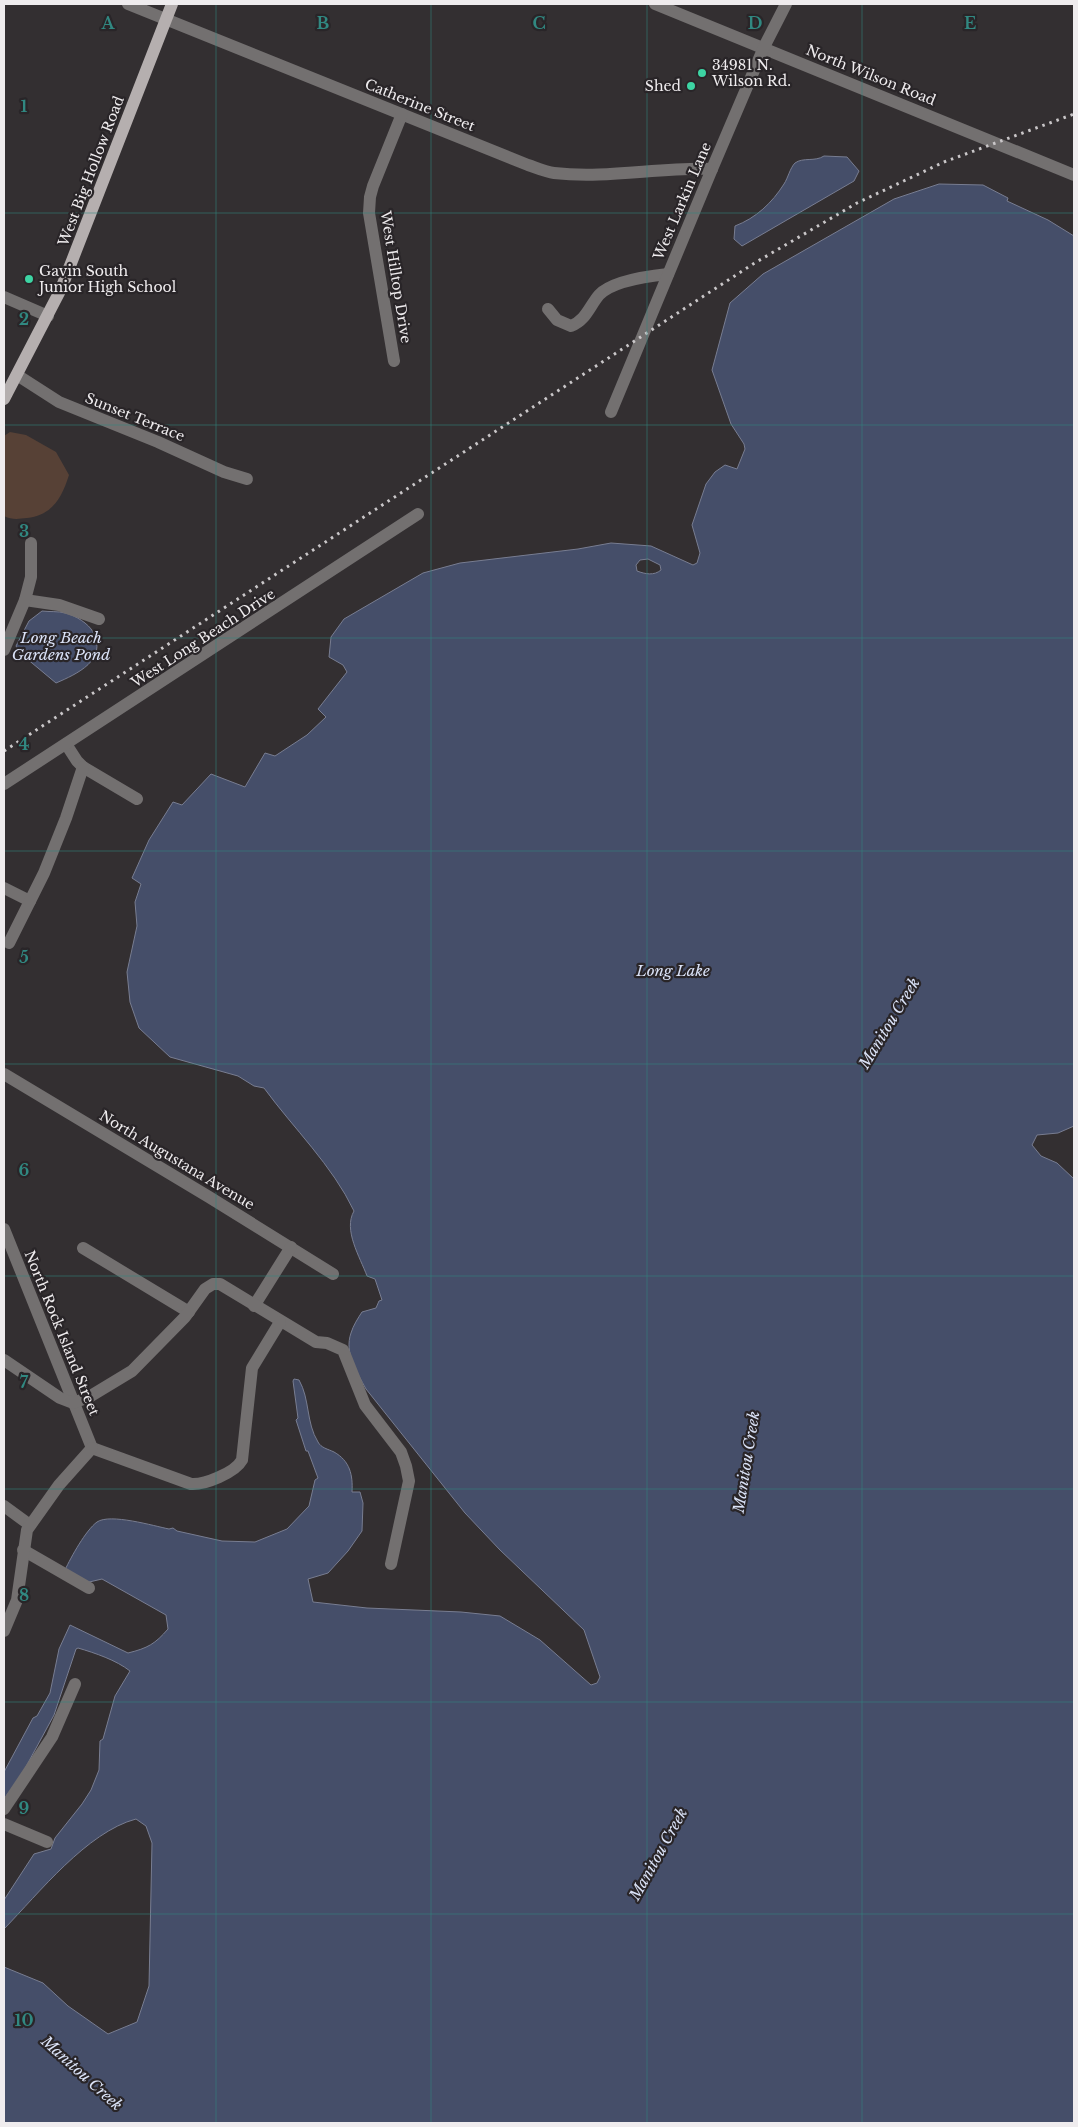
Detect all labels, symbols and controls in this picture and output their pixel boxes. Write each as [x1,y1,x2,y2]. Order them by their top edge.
text: A [101,13,116,33]
text: B [317,13,330,33]
text: C [532,13,546,33]
text: D [748,13,762,33]
text: E [964,13,976,33]
street label: North Wilson Road [803,41,939,109]
place label: 34981 N. Wilson Rd. [711,56,791,90]
marker: 34981 N. Wilson Rd. [696,67,708,79]
street label: Catherine Street [362,75,478,136]
place label: Shed [645,77,682,95]
marker: Shed [685,80,697,92]
street label: West Big Hollow Road [54,93,128,250]
text: 1 [21,96,28,116]
street label: West Larkin Lane [649,139,715,264]
street label: West Hilltop Drive [376,208,415,345]
place label: Gavin South Junior High School [37,262,177,296]
marker: Gavin South Junior High School [23,273,35,285]
text: 2 [19,309,29,329]
street label: Sunset Terrace [83,389,187,445]
text: 3 [19,521,29,541]
street label: West Long Beach Drive [127,585,278,692]
water label: Long Beach Gardens Pond [12,628,110,664]
text: 4 [19,734,29,754]
text: 5 [19,947,29,967]
water label: Long Lake [635,961,710,980]
water label: Manitou Creek [854,974,924,1073]
street label: North Augustana Avenue [96,1107,258,1213]
text: 6 [19,1160,30,1180]
street label: North Rock Island Street [21,1248,104,1419]
text: 7 [20,1372,29,1392]
water label: Manitou Creek [728,1410,763,1515]
text: 8 [19,1585,29,1605]
text: 9 [19,1798,30,1818]
water label: Manitou Creek [624,1804,691,1904]
text: 10 [14,2010,34,2030]
water label: Manitou Creek [37,2031,127,2114]

